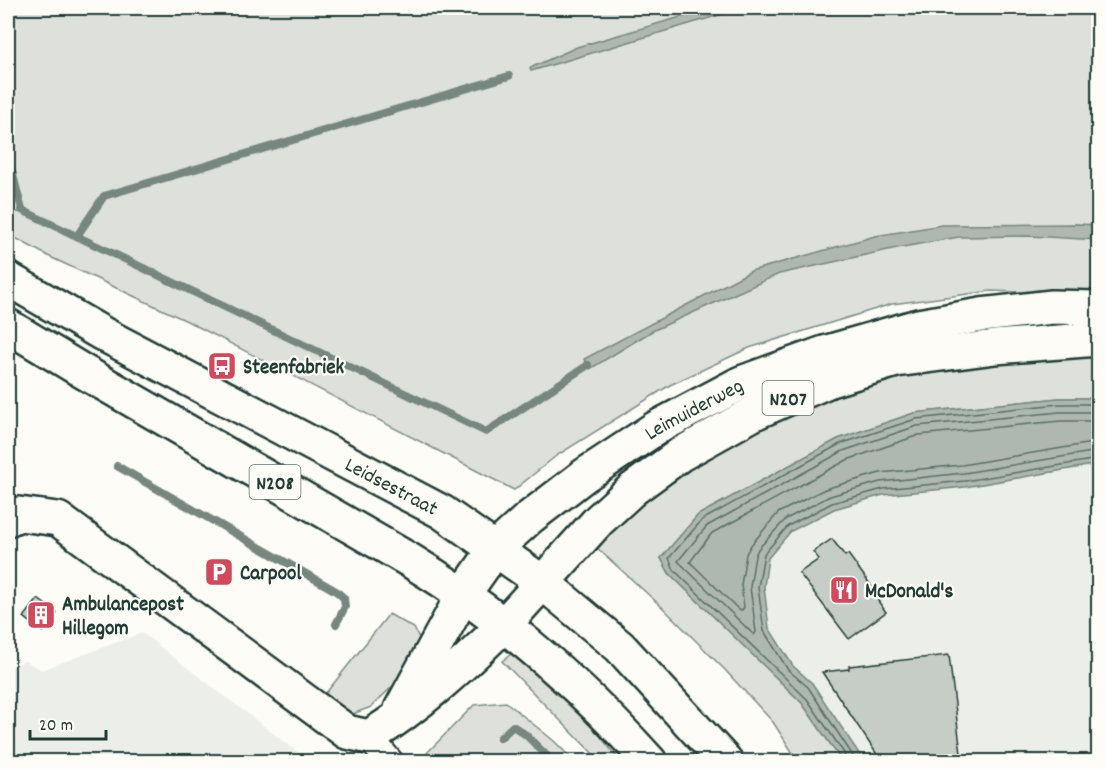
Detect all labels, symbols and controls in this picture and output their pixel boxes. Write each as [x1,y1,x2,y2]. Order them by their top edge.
bus stop icon: Steenfabriek [206,350,238,382]
place label: Steenfabriek [243,354,344,384]
street label: Leimuiderweg [640,372,749,449]
road number: N207 [762,381,814,415]
street label: Leidsestraat [339,451,443,525]
road number: N208 [250,465,300,499]
parking icon: Carpool [203,556,235,588]
place label: Carpool [240,560,302,590]
restaurant icon: McDonald's [828,574,860,606]
place label: McDonald's [865,578,953,608]
place label: Ambulancepost Hillegom [62,591,184,645]
building icon: Ambulancepost Hillegom [25,599,57,631]
scale bar [30,703,106,741]
text: 20 m [39,714,73,739]

